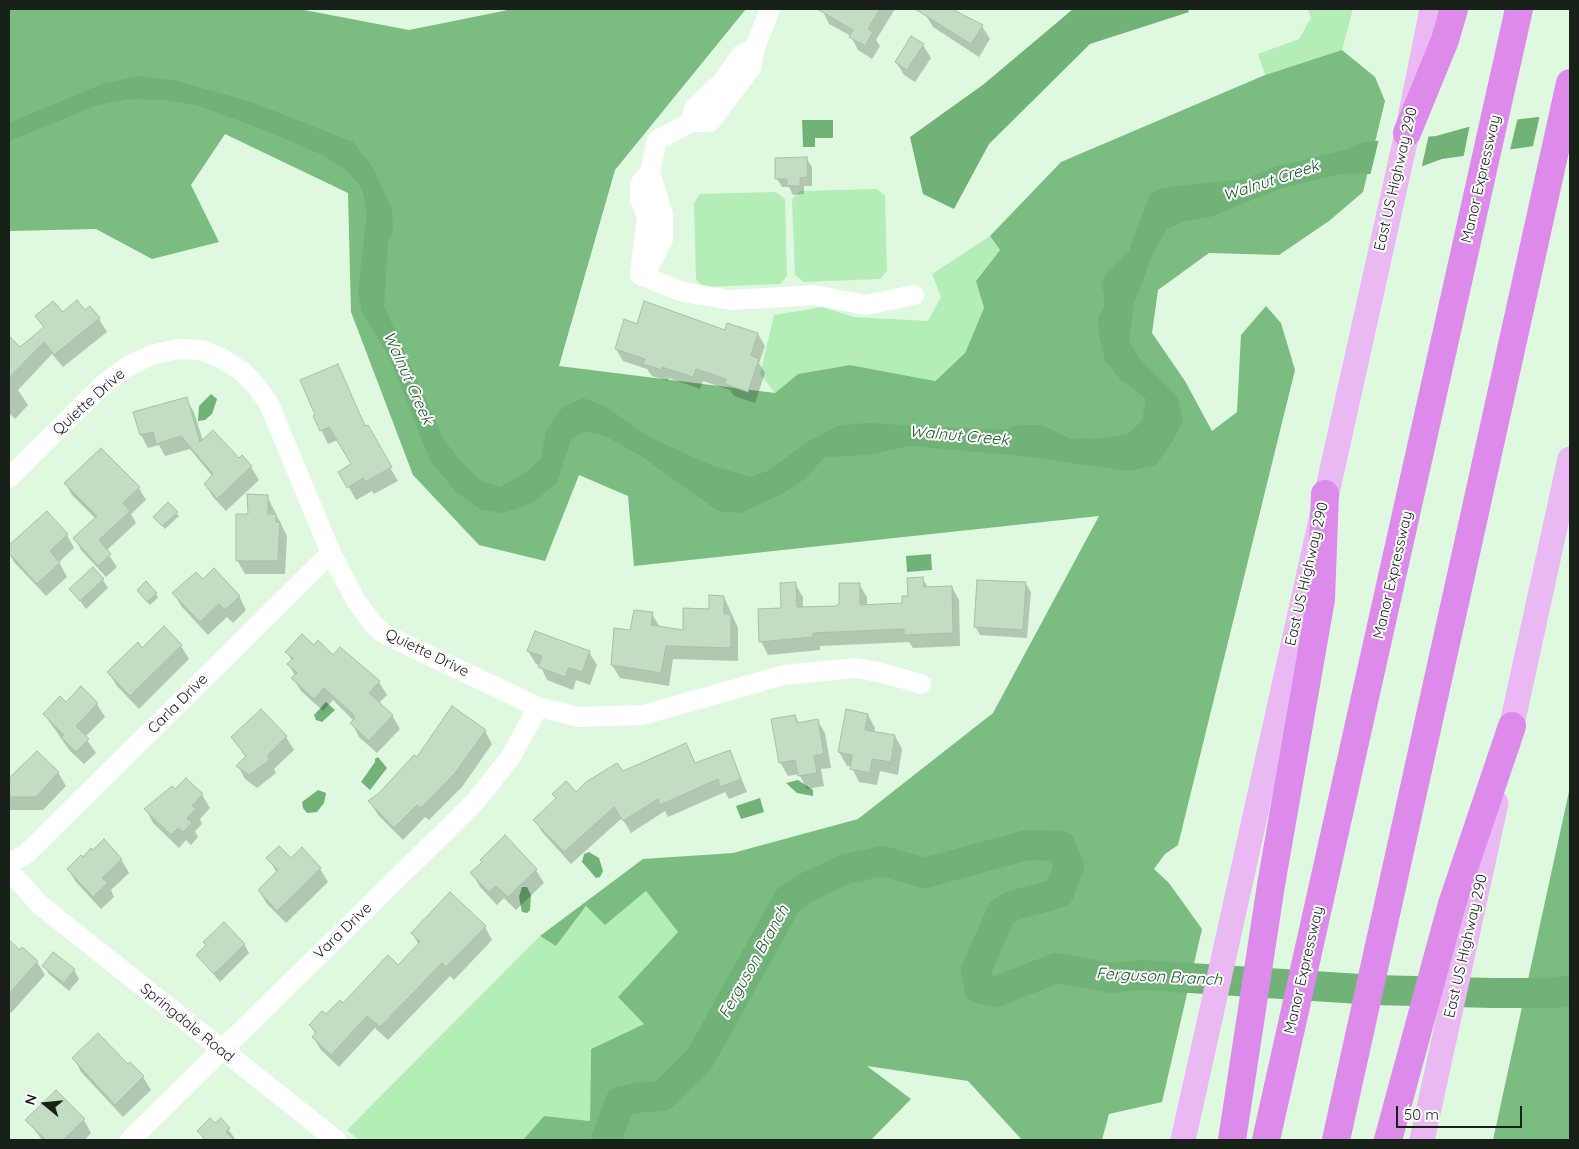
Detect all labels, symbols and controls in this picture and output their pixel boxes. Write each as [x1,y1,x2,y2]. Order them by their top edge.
street label: East US Highway 290 [1371,105,1421,253]
street label: Manor Expressway [1458,113,1504,245]
water label: Walnut Creek [1221,156,1321,206]
water label: Walnut Creek [379,329,437,427]
street label: Quiette Drive [49,365,129,439]
water label: Walnut Creek [908,422,1010,450]
street label: East US Highway 290 [1282,500,1332,648]
street label: Manor Expressway [1370,509,1416,641]
street label: Quiette Drive [382,625,472,681]
street label: Carla Drive [144,670,212,738]
street label: East US Highway 290 [1441,872,1491,1020]
street label: Vara Drive [310,899,376,963]
water label: Ferguson Branch [715,902,793,1022]
street label: Manor Expressway [1281,904,1327,1036]
water label: Ferguson Branch [1095,964,1223,990]
street label: Springdale Road [136,980,238,1066]
north arrow [20,1079,70,1129]
text: N [21,1092,41,1107]
scale bar [1399,1096,1525,1128]
text: 50 m [1404,1105,1439,1124]

